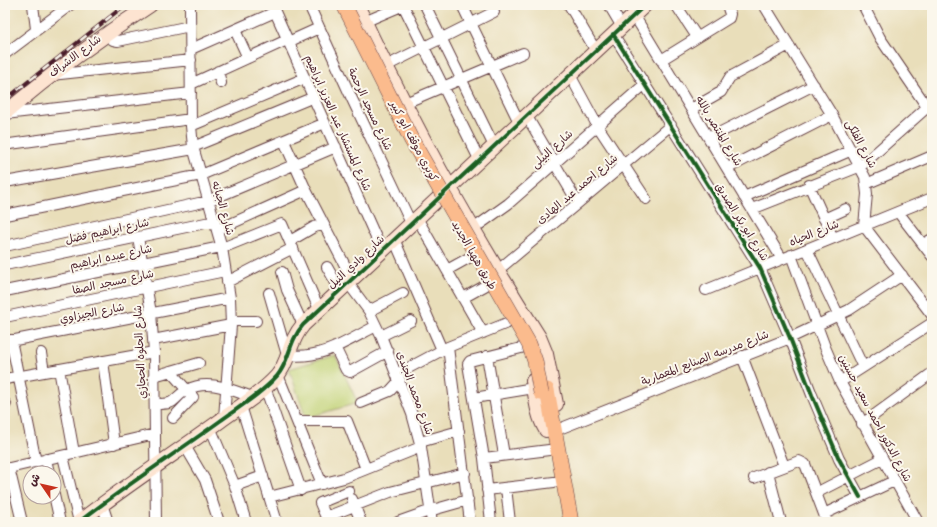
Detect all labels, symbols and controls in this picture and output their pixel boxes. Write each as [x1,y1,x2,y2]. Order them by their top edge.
street label: شارع الاشراف [46,31,105,81]
street label: شارع المستشار عبد العزيز ابراهيم [300,53,375,194]
street label: شارع مسجد الرحمة [343,65,396,153]
street label: شارع المنتصر بالله [691,93,746,169]
street label: كوبري موقف ابو كبير [385,97,442,185]
street label: شارع الفلكى [841,117,880,171]
street label: شارع البيلى [528,126,577,172]
street label: شارع احمد عبد الهادى [533,151,621,228]
street label: شارع الجبانه [207,179,238,237]
street label: شارع ابو بكر الصديق [711,180,772,264]
street label: شارع ابراهيم فضل [64,215,151,248]
street label: شارع الحياه [787,216,841,251]
street label: طريق ههيا الجديد [448,217,500,293]
street label: شارع وادي النيل [324,232,388,293]
street label: شارع عبده ابراهيم [69,241,154,274]
street label: شارع مسجد الصفا [71,266,155,299]
street label: شارع الجيزاوي [58,299,126,328]
street label: شارع الحلوه الحجازي [130,305,151,399]
street label: شارع مدرسه الصنايع المعمارية [639,327,771,390]
street label: شارع محمد الجندى [392,349,437,437]
street label: شارع الدكتور احمد سعيد حسنين [834,351,915,485]
north arrow [22,465,62,505]
text: ش [25,470,44,489]

